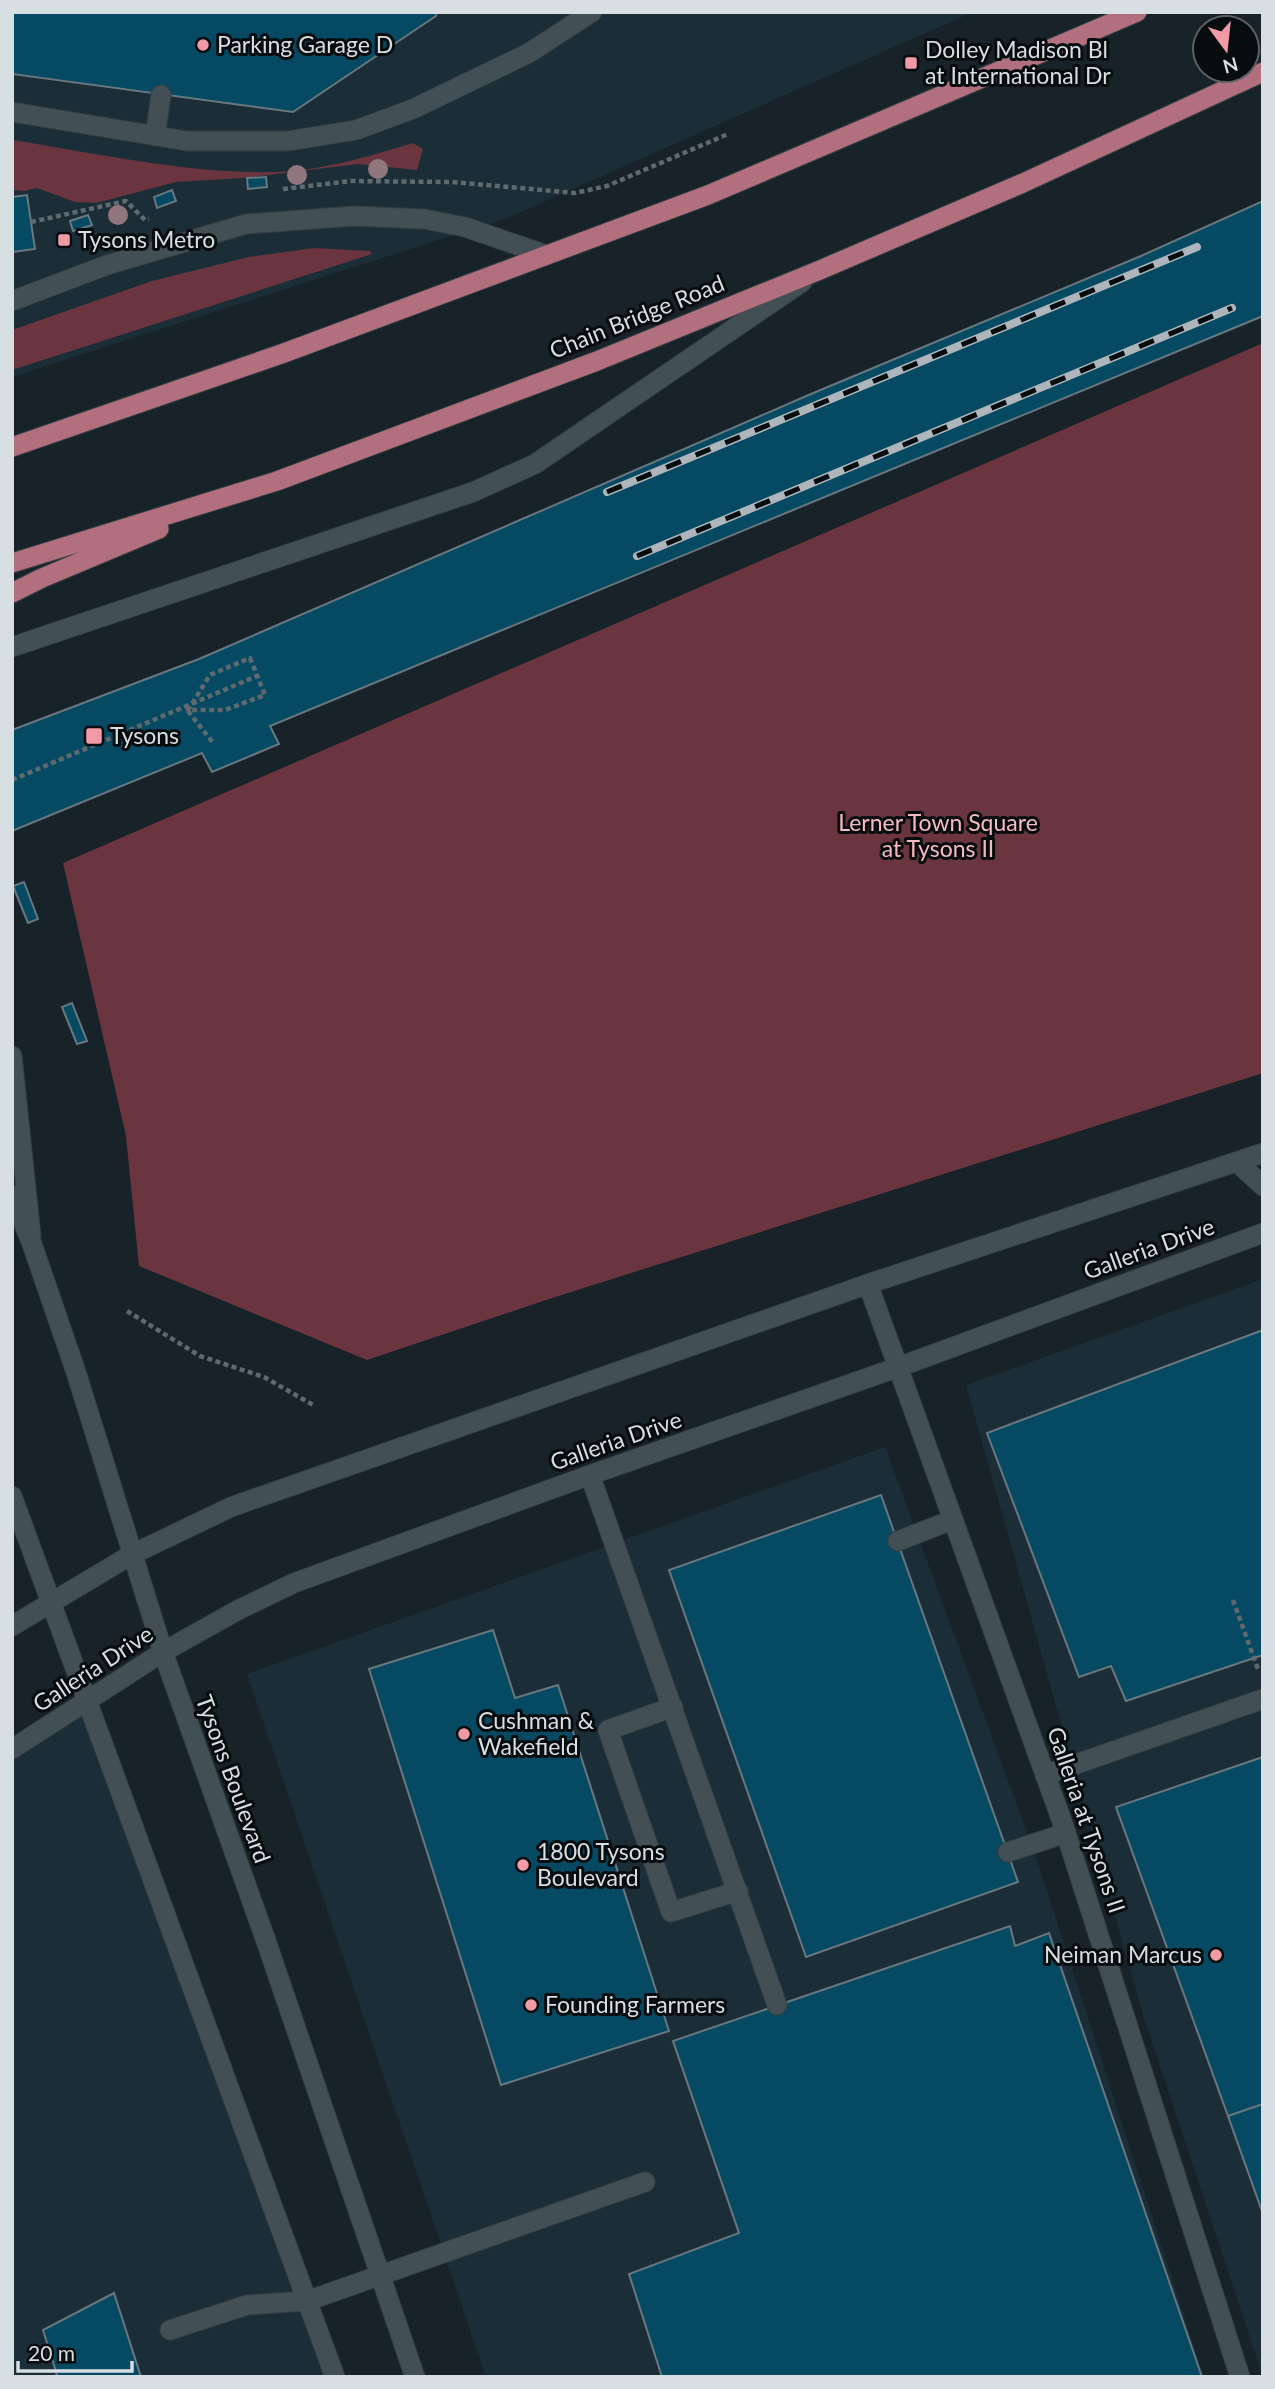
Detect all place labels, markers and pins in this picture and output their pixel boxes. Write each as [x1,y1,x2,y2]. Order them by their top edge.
place label: Parking Garage D [217,30,393,58]
place label: Dolley Madison Bl at International Dr [925,35,1111,89]
marker: Parking Garage D [195,37,211,53]
marker: Dolley Madison Bl at International Dr [903,55,919,71]
place label: Tysons Metro [78,225,215,253]
marker: Tysons Metro [56,232,72,248]
place label: Tysons [110,721,179,749]
marker: Tysons [84,726,104,746]
place label: Cushman & Wakefield [478,1706,595,1760]
marker: Cushman & Wakefield [456,1726,472,1742]
place label: 1800 Tysons Boulevard [537,1837,665,1891]
marker: 1800 Tysons Boulevard [515,1857,531,1873]
place label: Neiman Marcus [1044,1940,1202,1968]
marker: Neiman Marcus [1208,1947,1224,1963]
place label: Founding Farmers [545,1990,725,2018]
marker: Founding Farmers [523,1997,539,2013]

